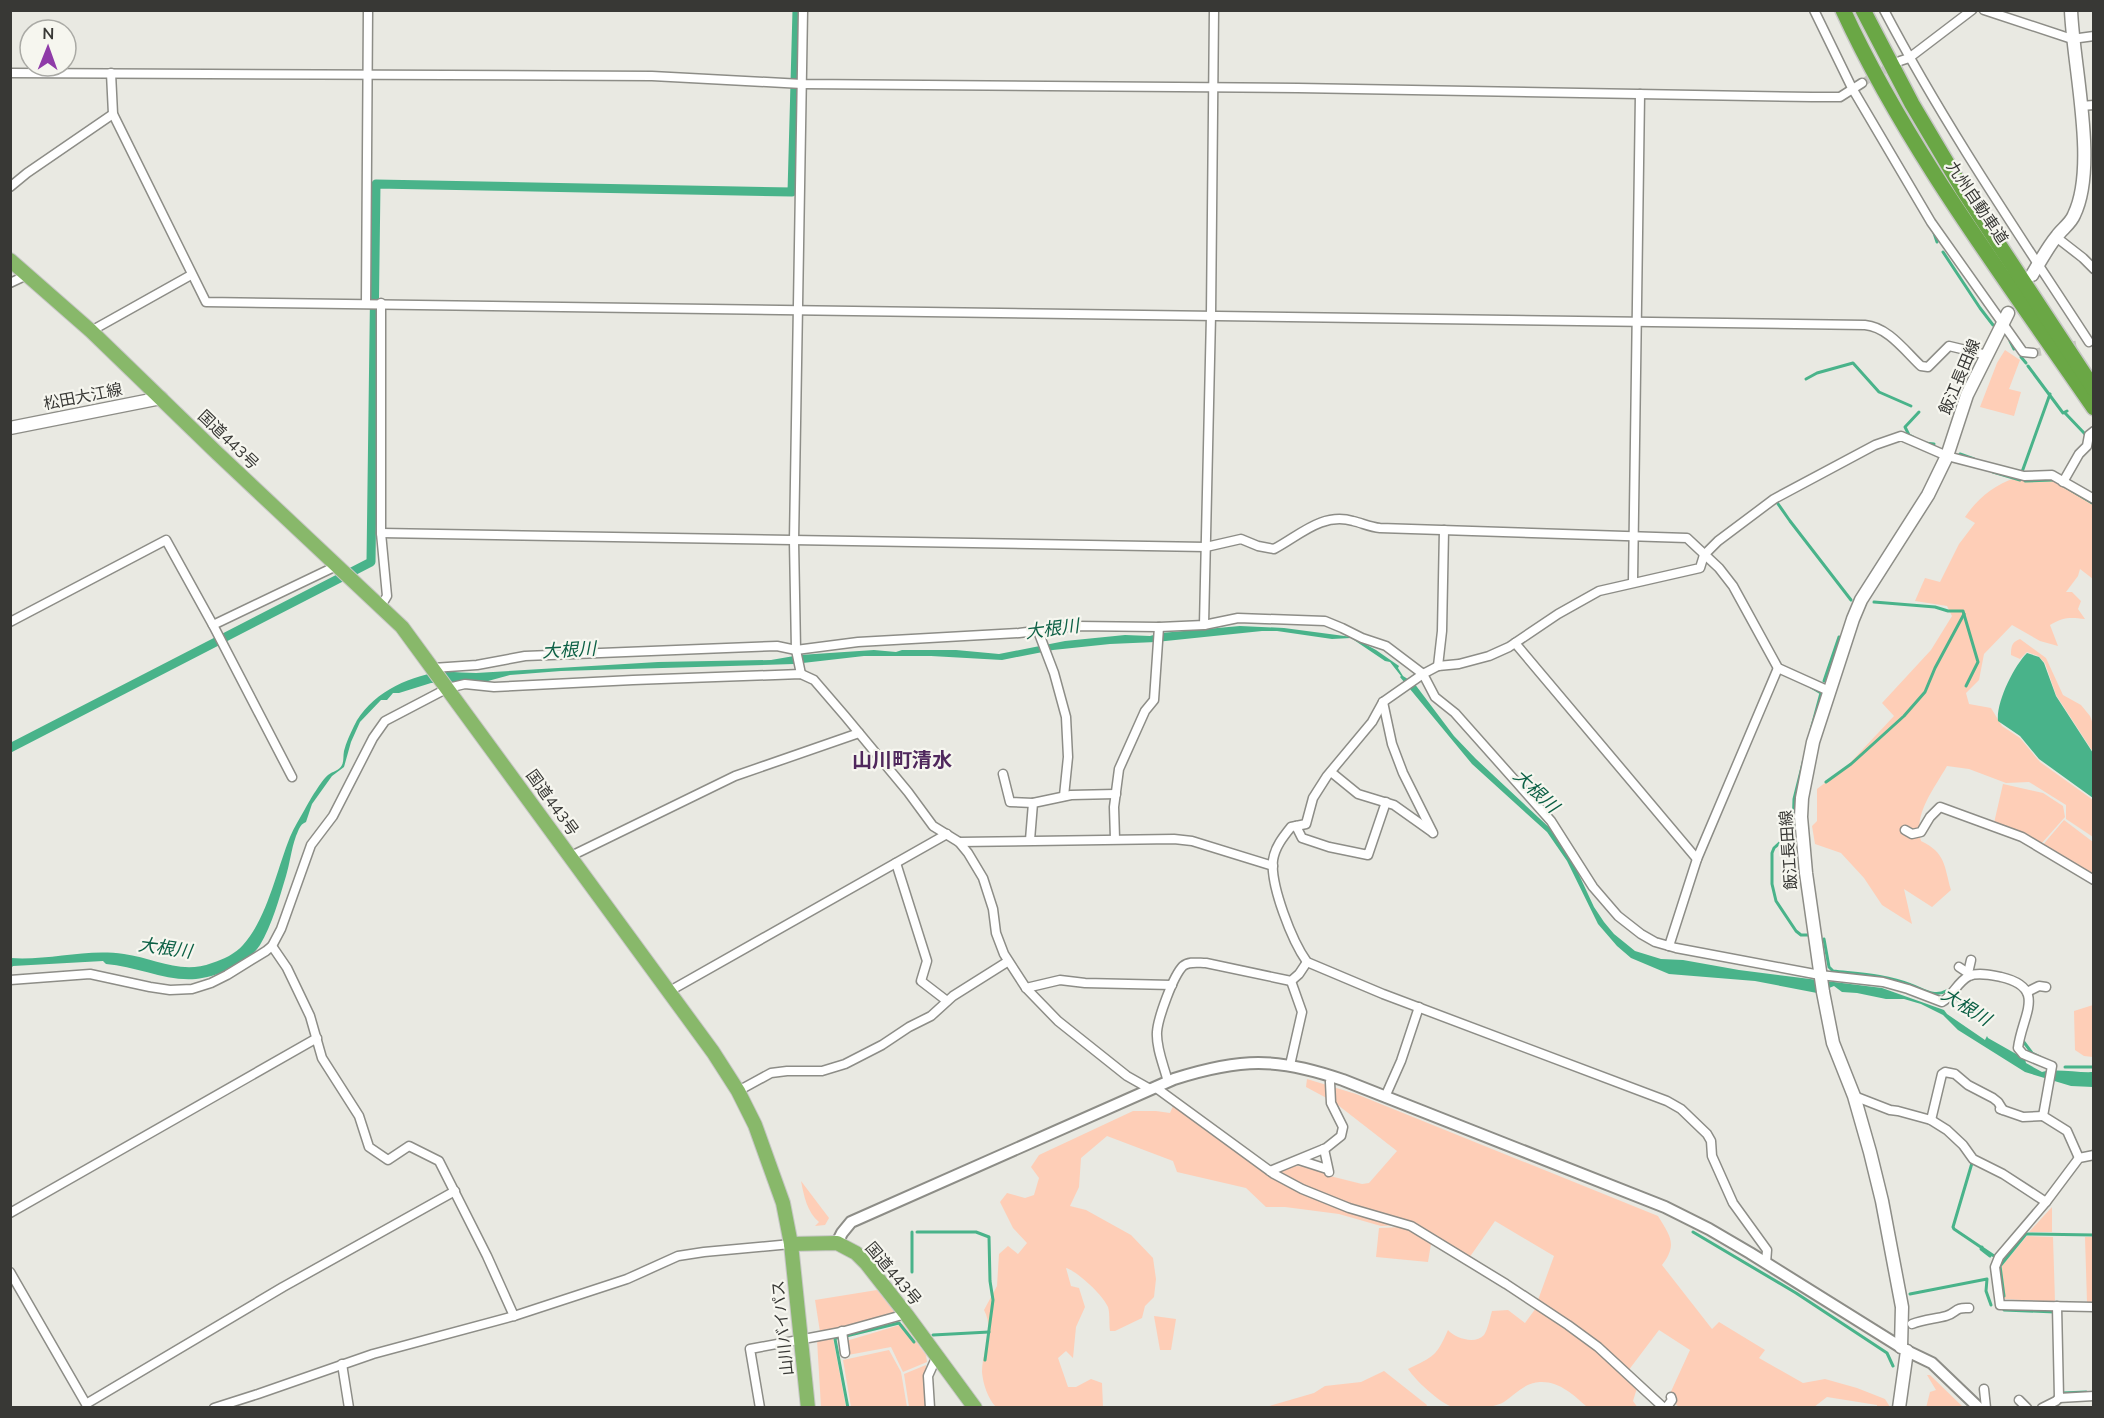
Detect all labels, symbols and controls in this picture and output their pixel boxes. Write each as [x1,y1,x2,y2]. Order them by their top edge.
north arrow [18,18,78,78]
text: N [42,23,54,45]
street label: 九州自動車道 [1941,157,2013,249]
street label: 飯江長田線 [1934,336,1986,418]
street label: 松田大江線 [42,379,124,415]
street label: 国道443号 [193,405,263,475]
water label: 大根川 [1024,614,1082,644]
water label: 大根川 [541,636,599,663]
district label: 山川町清水 [852,747,952,774]
water label: 大根川 [1508,764,1565,820]
street label: 国道443号 [521,765,583,841]
street label: 飯江長田線 [1775,809,1803,891]
water label: 大根川 [137,932,195,964]
water label: 大根川 [1937,983,1997,1033]
street label: 国道443号 [860,1238,926,1310]
street label: 山川バイパス [767,1279,799,1377]

